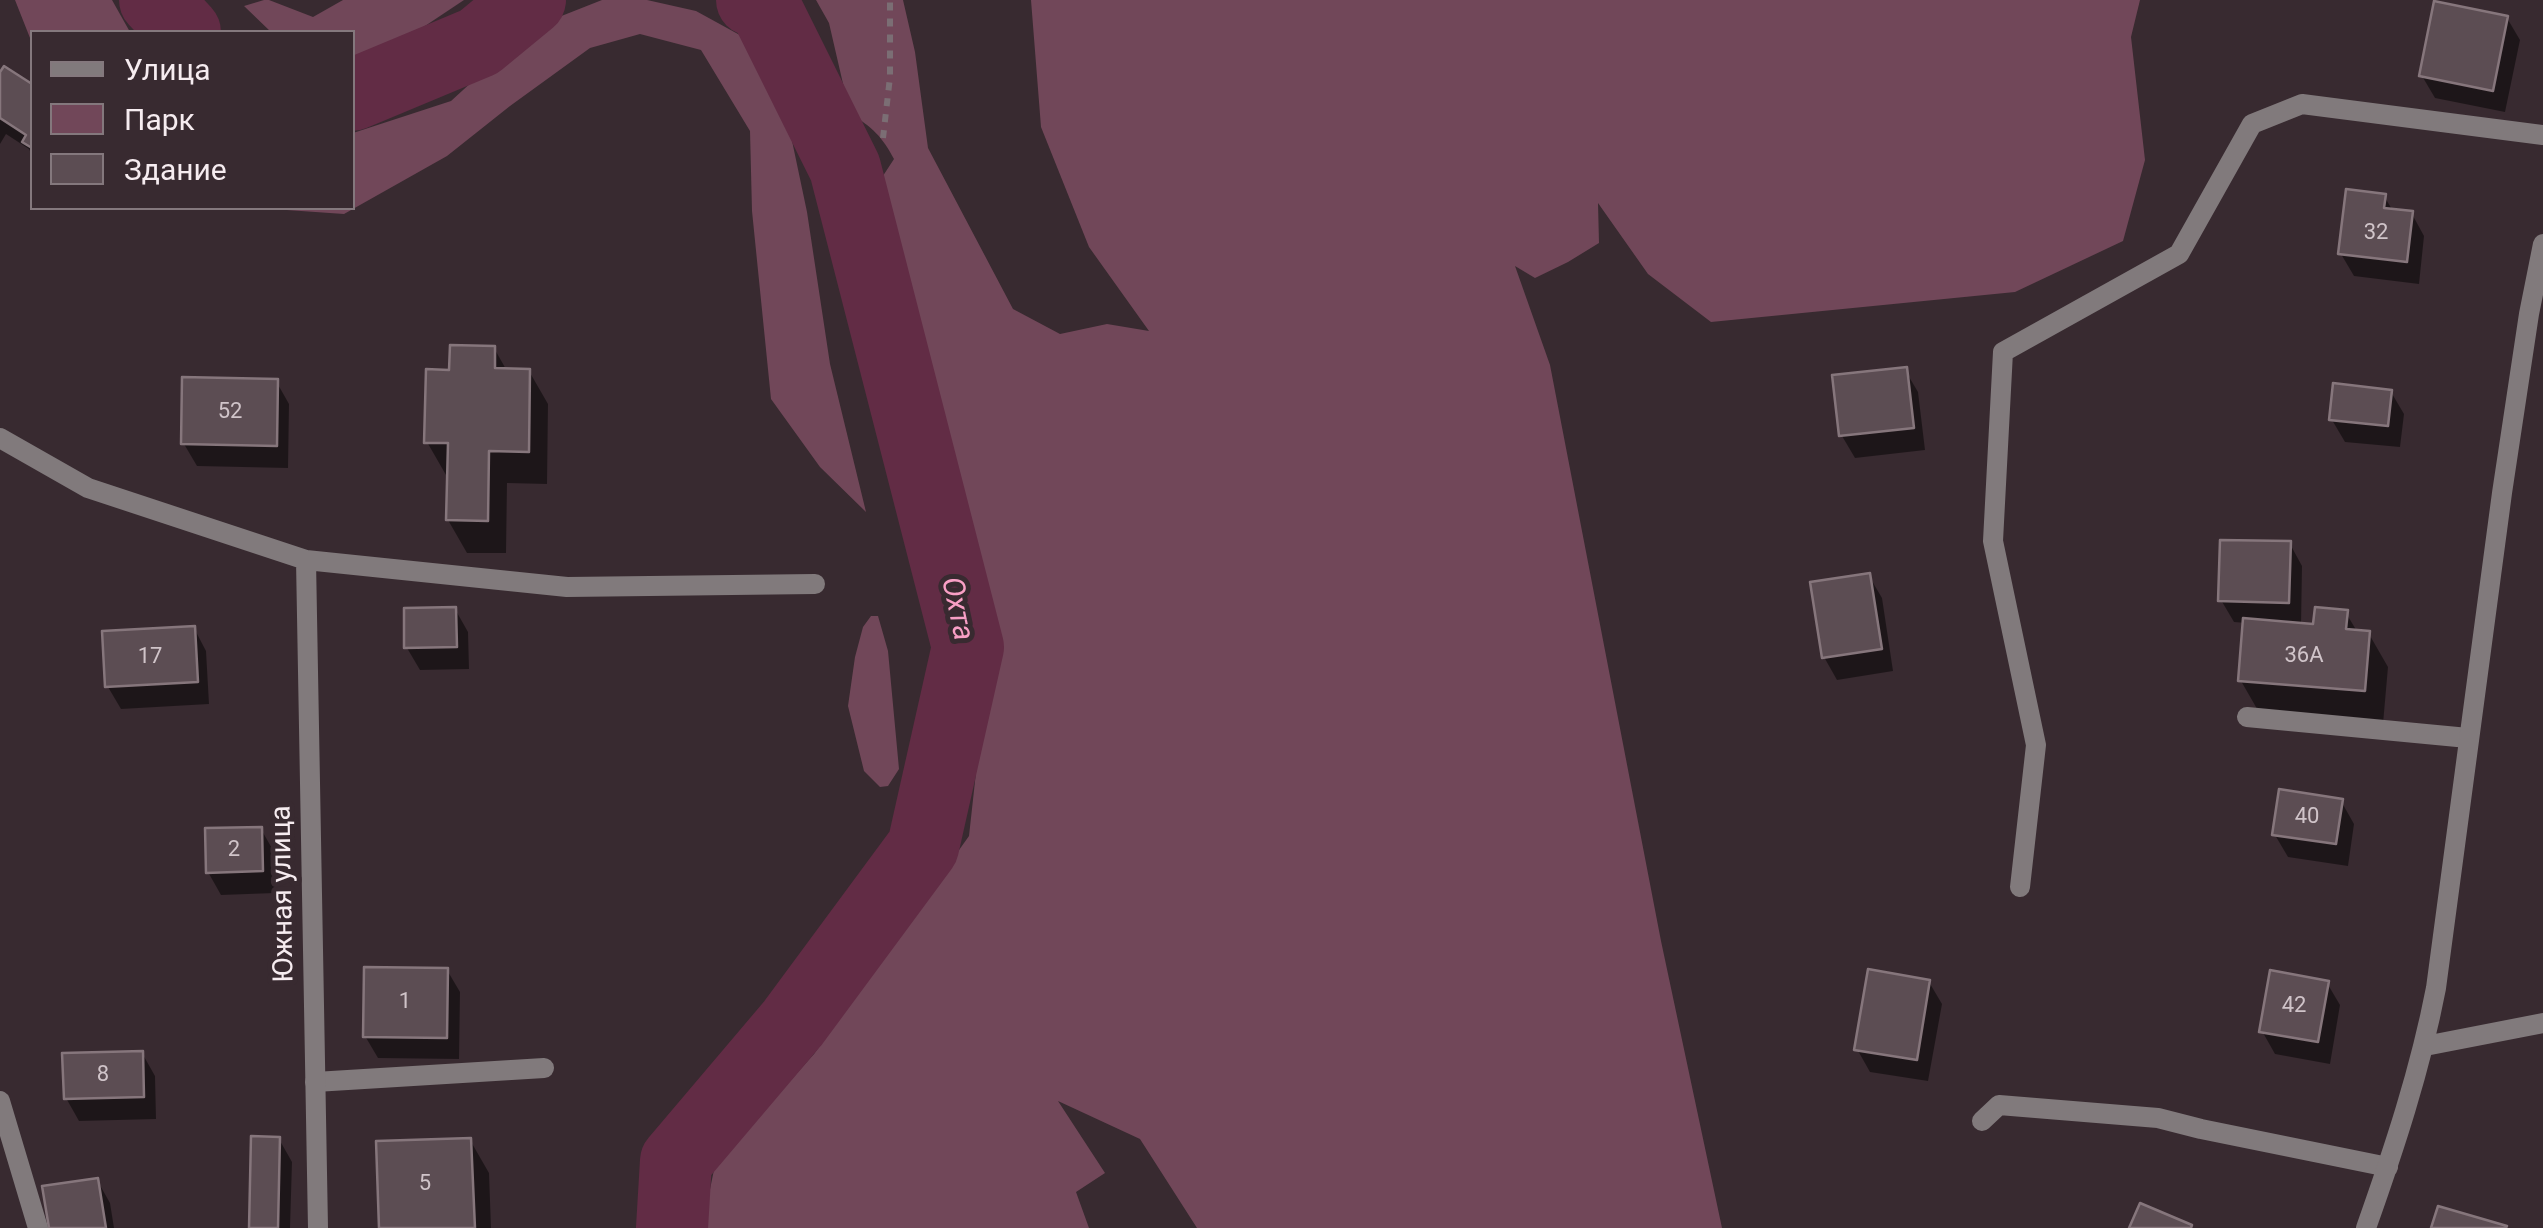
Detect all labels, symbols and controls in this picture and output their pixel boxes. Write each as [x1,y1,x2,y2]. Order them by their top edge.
legend [30,30,355,210]
text: Улица [124,52,211,87]
text: Парк [124,102,195,137]
text: Здание [124,152,227,187]
house number: 32 [2364,220,2388,246]
house number: 52 [218,399,242,425]
water label: Охта [932,574,980,644]
house number: 36А [2284,643,2324,669]
house number: 17 [138,644,162,670]
house number: 40 [2295,804,2319,830]
street label: Южная улица [266,805,302,983]
house number: 2 [228,837,240,863]
house number: 1 [399,989,411,1015]
house number: 42 [2282,993,2306,1019]
house number: 8 [97,1062,109,1088]
house number: 5 [419,1171,431,1197]

